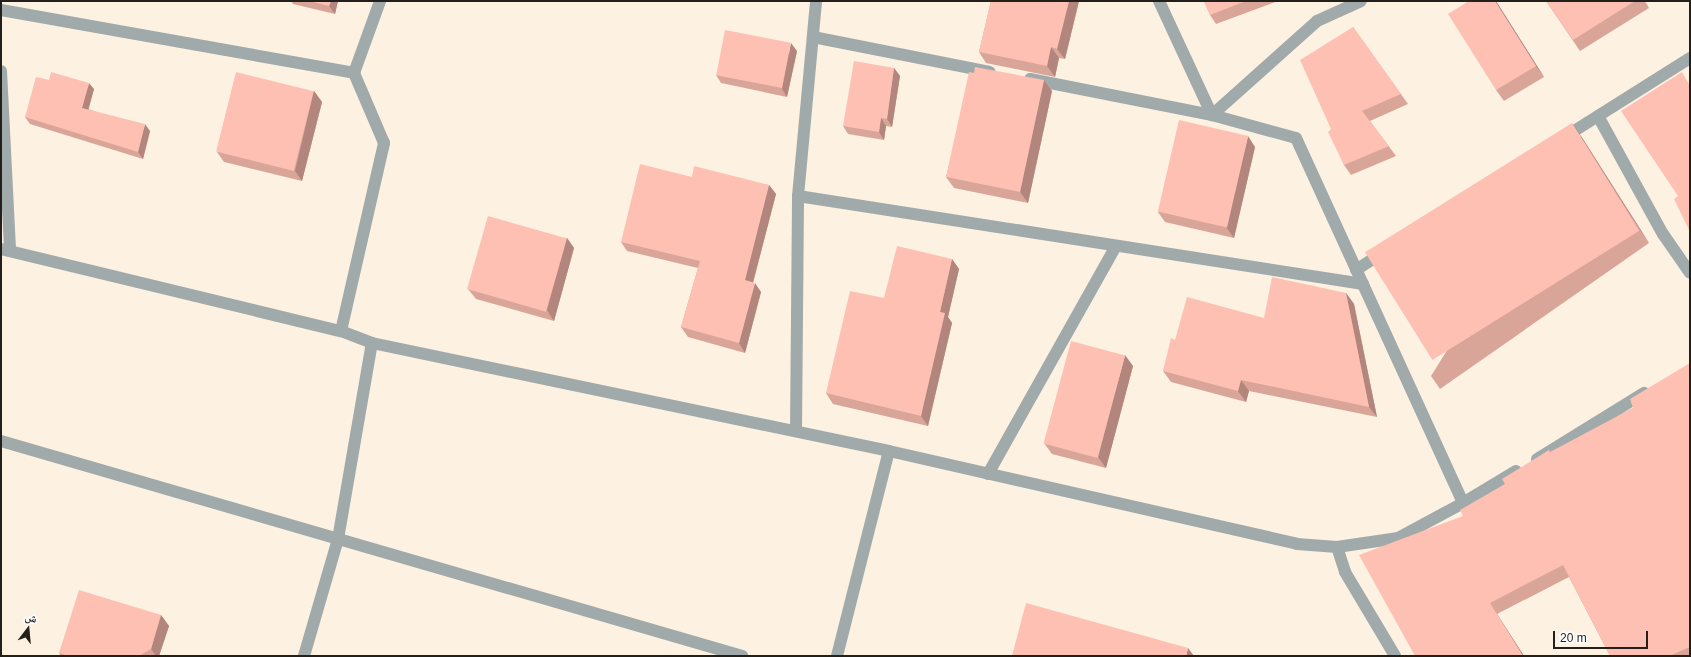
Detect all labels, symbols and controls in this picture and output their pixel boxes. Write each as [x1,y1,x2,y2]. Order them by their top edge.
north arrow [8,609,48,649]
text: ش [24,610,39,625]
scale bar [1555,623,1650,649]
text: 20 m [1560,631,1587,645]

